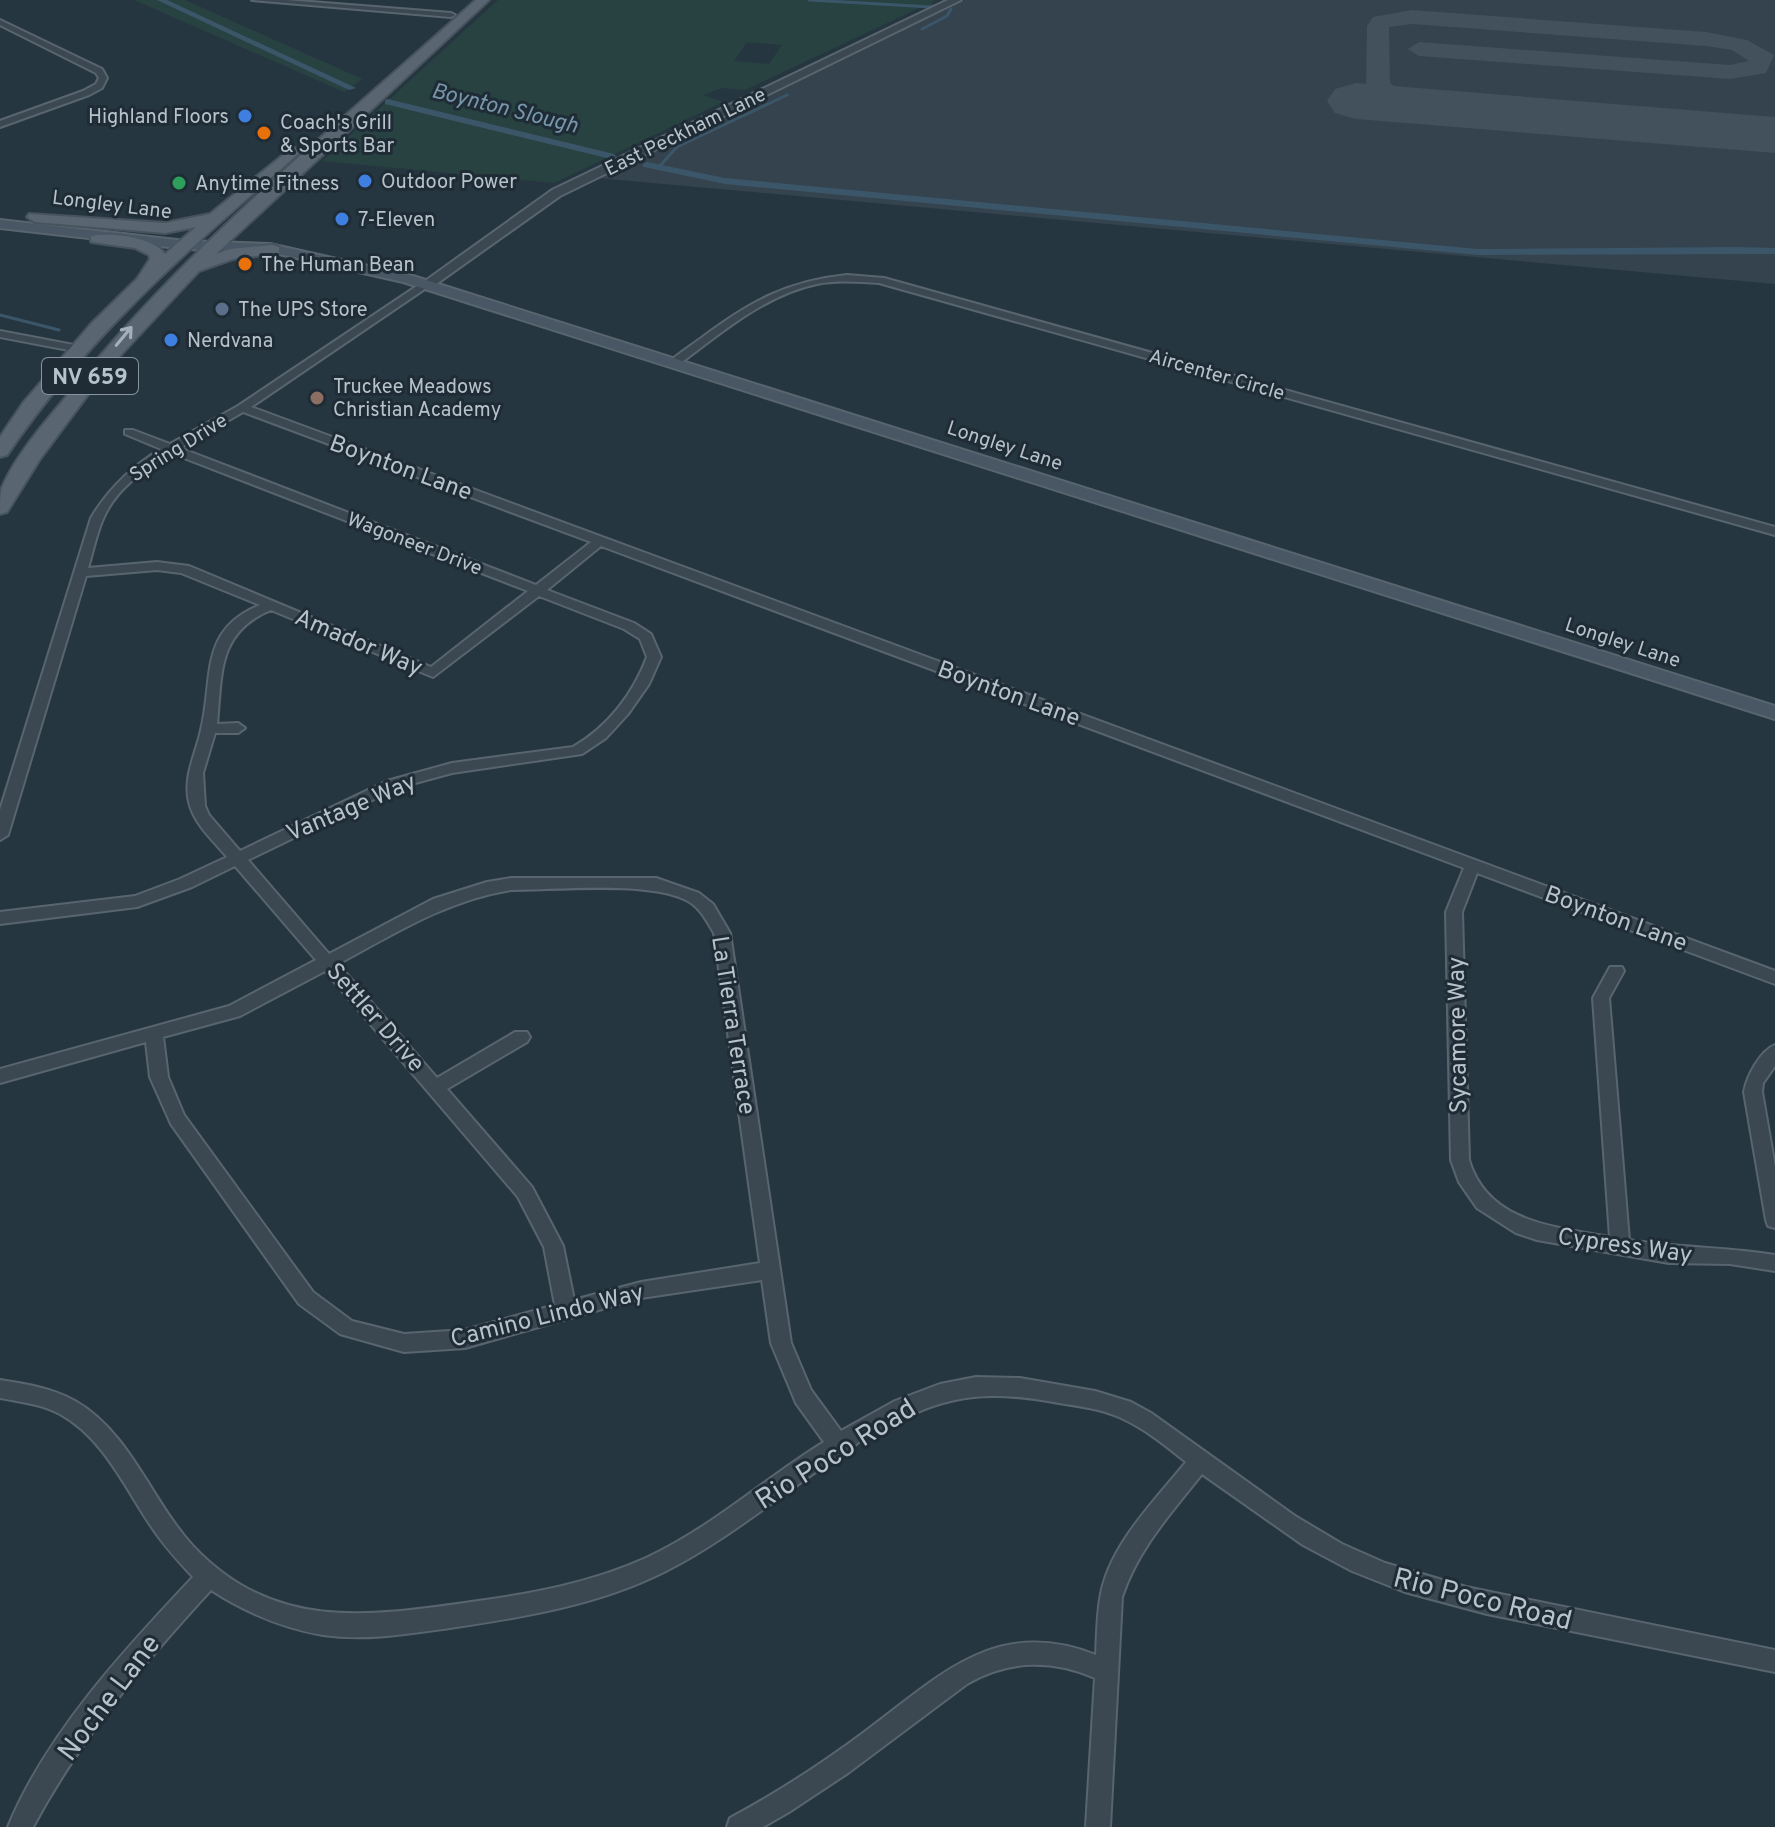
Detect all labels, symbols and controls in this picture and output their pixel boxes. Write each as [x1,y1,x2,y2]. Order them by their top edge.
water label: Boynton Slough [428,78,580,141]
street label: East Peckham Lane [601,82,771,183]
place label: Highland Floors [88,105,229,131]
marker: Highland Floors [236,107,254,125]
place label: Coach's Grill & Sports Bar [280,111,395,160]
marker: Coach's Grill & Sports Bar [255,124,273,142]
place label: Outdoor Power [381,170,517,196]
place label: Anytime Fitness [195,172,339,198]
marker: Outdoor Power [356,172,374,190]
marker: Anytime Fitness [170,174,188,192]
street label: Longley Lane [51,186,173,226]
place label: 7-Eleven [358,208,435,234]
marker: 7-Eleven [333,210,351,228]
place label: The Human Bean [261,253,415,279]
marker: The Human Bean [236,255,254,273]
place label: The UPS Store [238,298,368,324]
marker: The UPS Store [213,300,231,318]
one-way arrow [115,326,133,347]
place label: Nerdvana [187,329,273,355]
marker: Nerdvana [162,331,180,349]
street label: Aircenter Circle [1146,344,1287,408]
road number: NV 659 [42,358,138,394]
place label: Truckee Meadows Christian Academy [333,375,501,424]
marker: Truckee Meadows Christian Academy [308,389,326,407]
street label: Spring Drive [125,408,233,489]
street label: Longley Lane [943,416,1066,478]
street label: Boynton Lane [325,429,476,509]
street label: Wagoneer Drive [343,507,486,583]
street label: Amador Way [290,603,427,684]
street label: Longley Lane [1561,613,1684,675]
street label: Boynton Lane [933,655,1084,735]
street label: Vantage Way [282,768,421,850]
street label: Boynton Lane [1540,880,1691,960]
street label: La Tierra Terrace [703,934,761,1117]
street label: Sycamore Way [1443,956,1475,1114]
street label: Settler Drive [319,957,430,1079]
street label: Cypress Way [1555,1223,1694,1271]
street label: Camino Lindo Way [448,1278,647,1355]
street label: Rio Poco Road [749,1392,924,1519]
street label: Rio Poco Road [1389,1561,1575,1641]
street label: Noche Lane [51,1628,170,1769]

